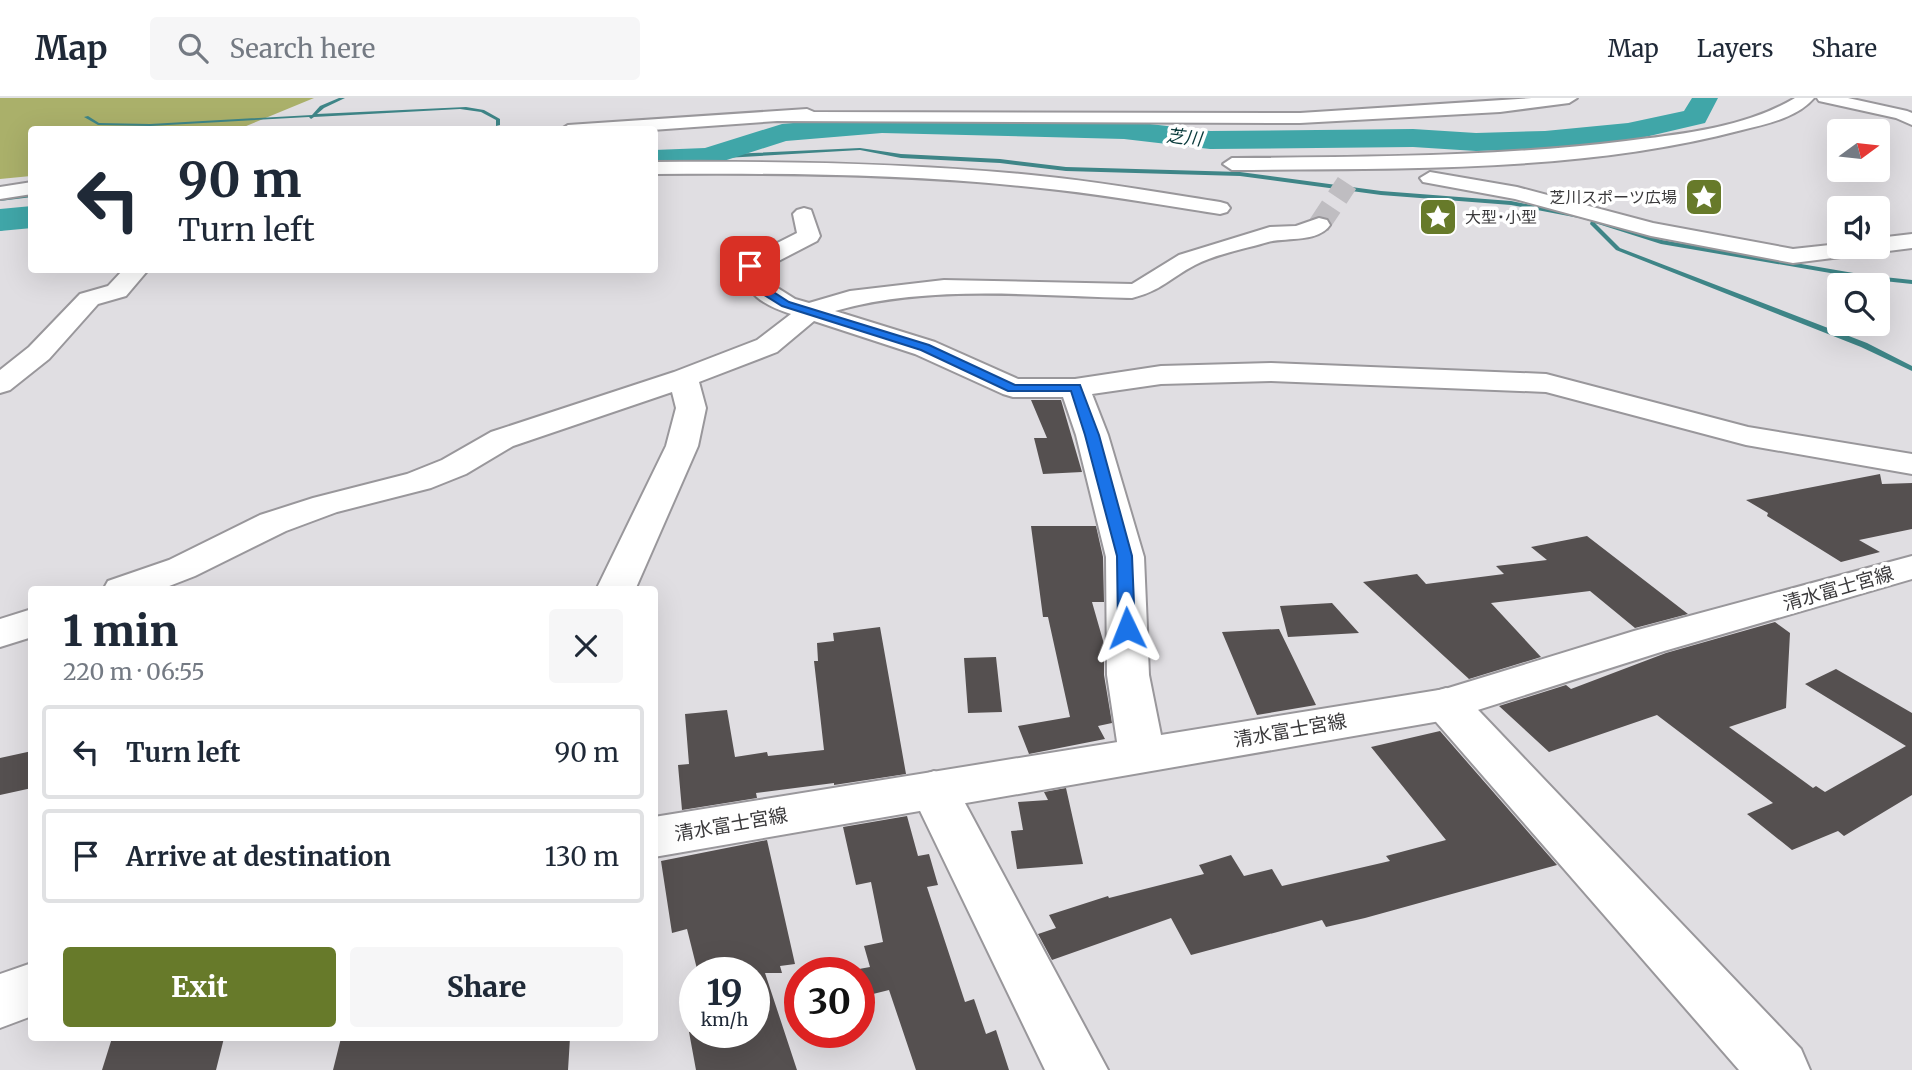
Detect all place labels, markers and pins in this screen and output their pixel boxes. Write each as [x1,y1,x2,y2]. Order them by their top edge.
place icon: 芝川スポーツ広場 [1683,176,1725,218]
place label: 芝川スポーツ広場 [1549,187,1677,207]
place icon: 大型･小型 [1417,196,1459,238]
place label: 大型･小型 [1465,207,1537,227]
pin [720,236,780,296]

